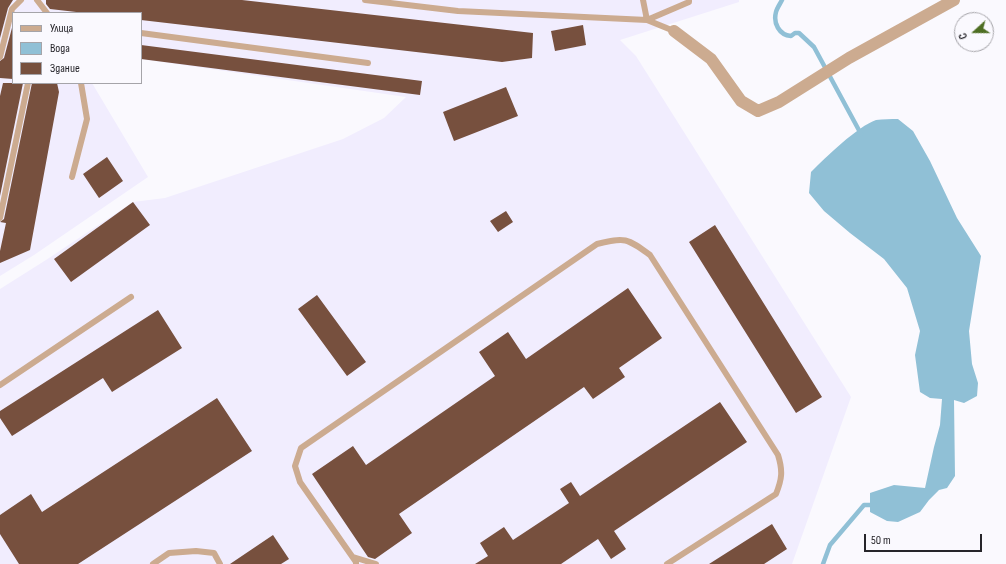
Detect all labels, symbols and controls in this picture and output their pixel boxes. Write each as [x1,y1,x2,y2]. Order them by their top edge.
legend [12,12,142,84]
north arrow [954,12,994,52]
text: Улица [50,21,73,36]
text: С [956,31,970,41]
text: Вода [50,41,70,56]
text: Здание [50,61,80,76]
scale bar [866,526,984,552]
text: 50 m [871,533,891,548]

